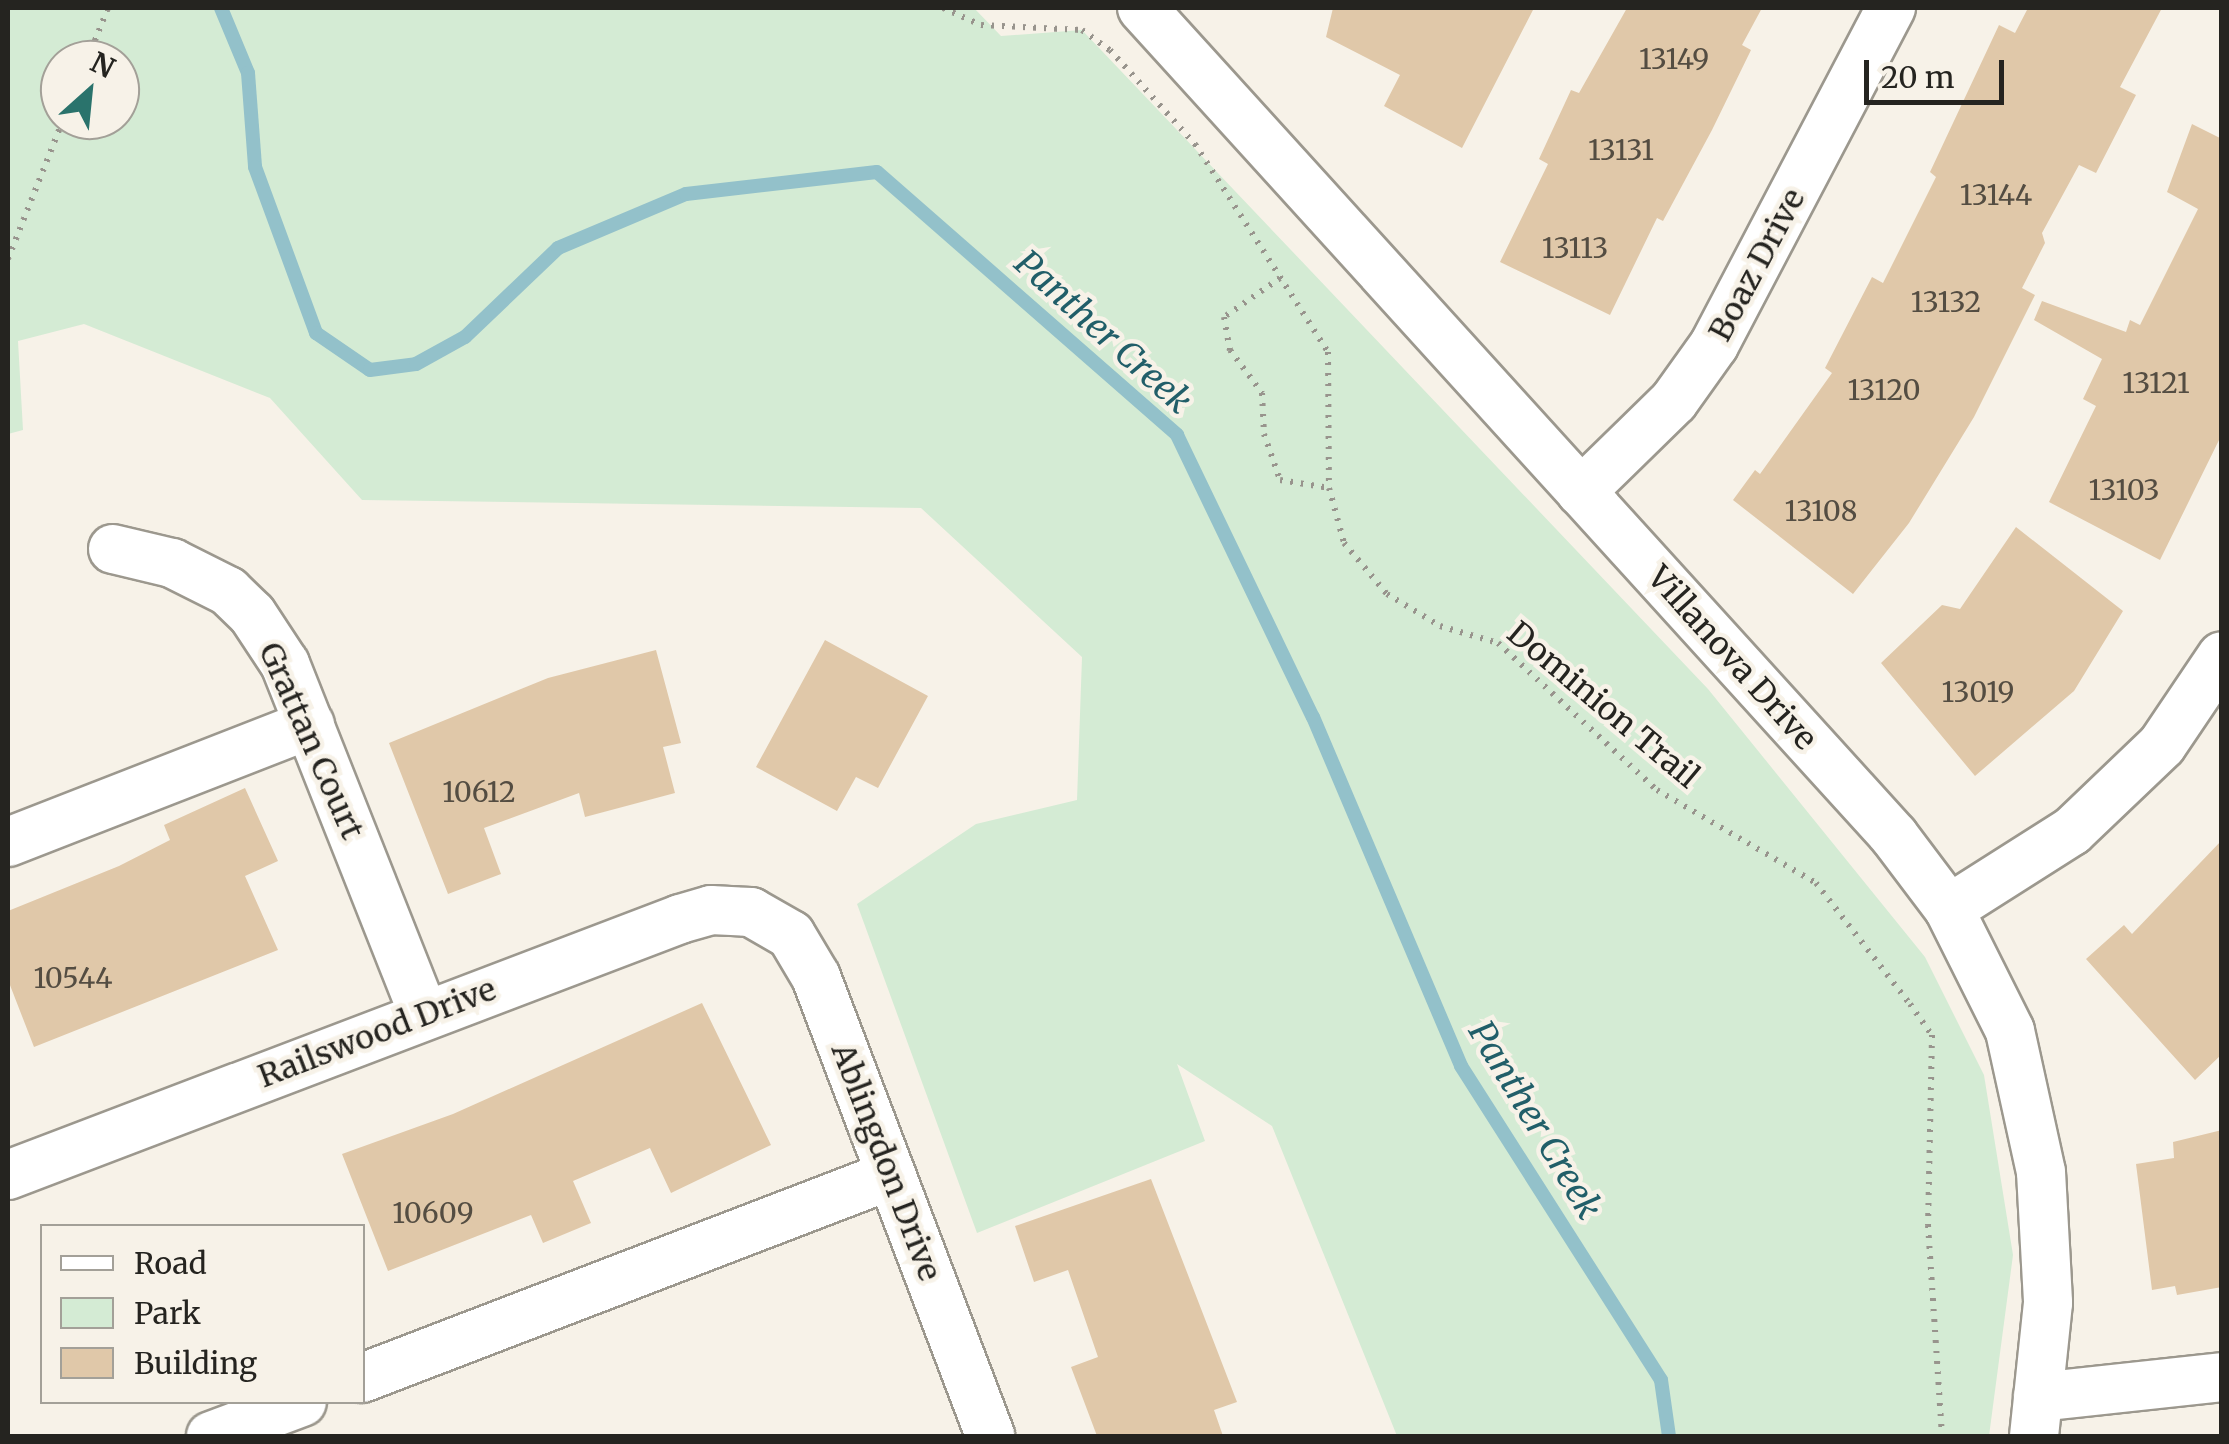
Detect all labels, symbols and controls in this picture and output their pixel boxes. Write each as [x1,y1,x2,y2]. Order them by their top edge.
north arrow [40,40,140,140]
scale bar [1869,40,2009,102]
house number: 13149 [1639,42,1709,76]
text: N [85,44,121,86]
text: 20 m [1881,58,1954,96]
house number: 13131 [1588,133,1654,167]
house number: 13144 [1960,178,2032,212]
street label: Boaz Drive [1701,182,1813,348]
house number: 13113 [1542,231,1608,265]
water label: Panther Creek [1006,242,1200,422]
house number: 13132 [1911,285,1981,319]
house number: 13121 [2122,366,2190,400]
house number: 13120 [1847,373,1921,407]
house number: 13103 [2089,473,2159,507]
house number: 13108 [1785,494,1857,528]
street label: Villanova Drive [1639,558,1825,758]
street label: Dominion Trail [1500,614,1706,796]
street label: Grattan Court [251,637,371,845]
house number: 13019 [1942,675,2014,709]
house number: 10612 [442,775,516,809]
house number: 10544 [33,961,113,995]
street label: Railswood Drive [253,970,501,1096]
water label: Panther Creek [1460,1014,1610,1226]
street label: Ablingdon Drive [823,1038,949,1286]
house number: 10609 [392,1196,474,1230]
legend [40,1224,365,1404]
text: Road [134,1244,207,1282]
text: Park [134,1294,201,1332]
text: Building [134,1344,257,1382]

